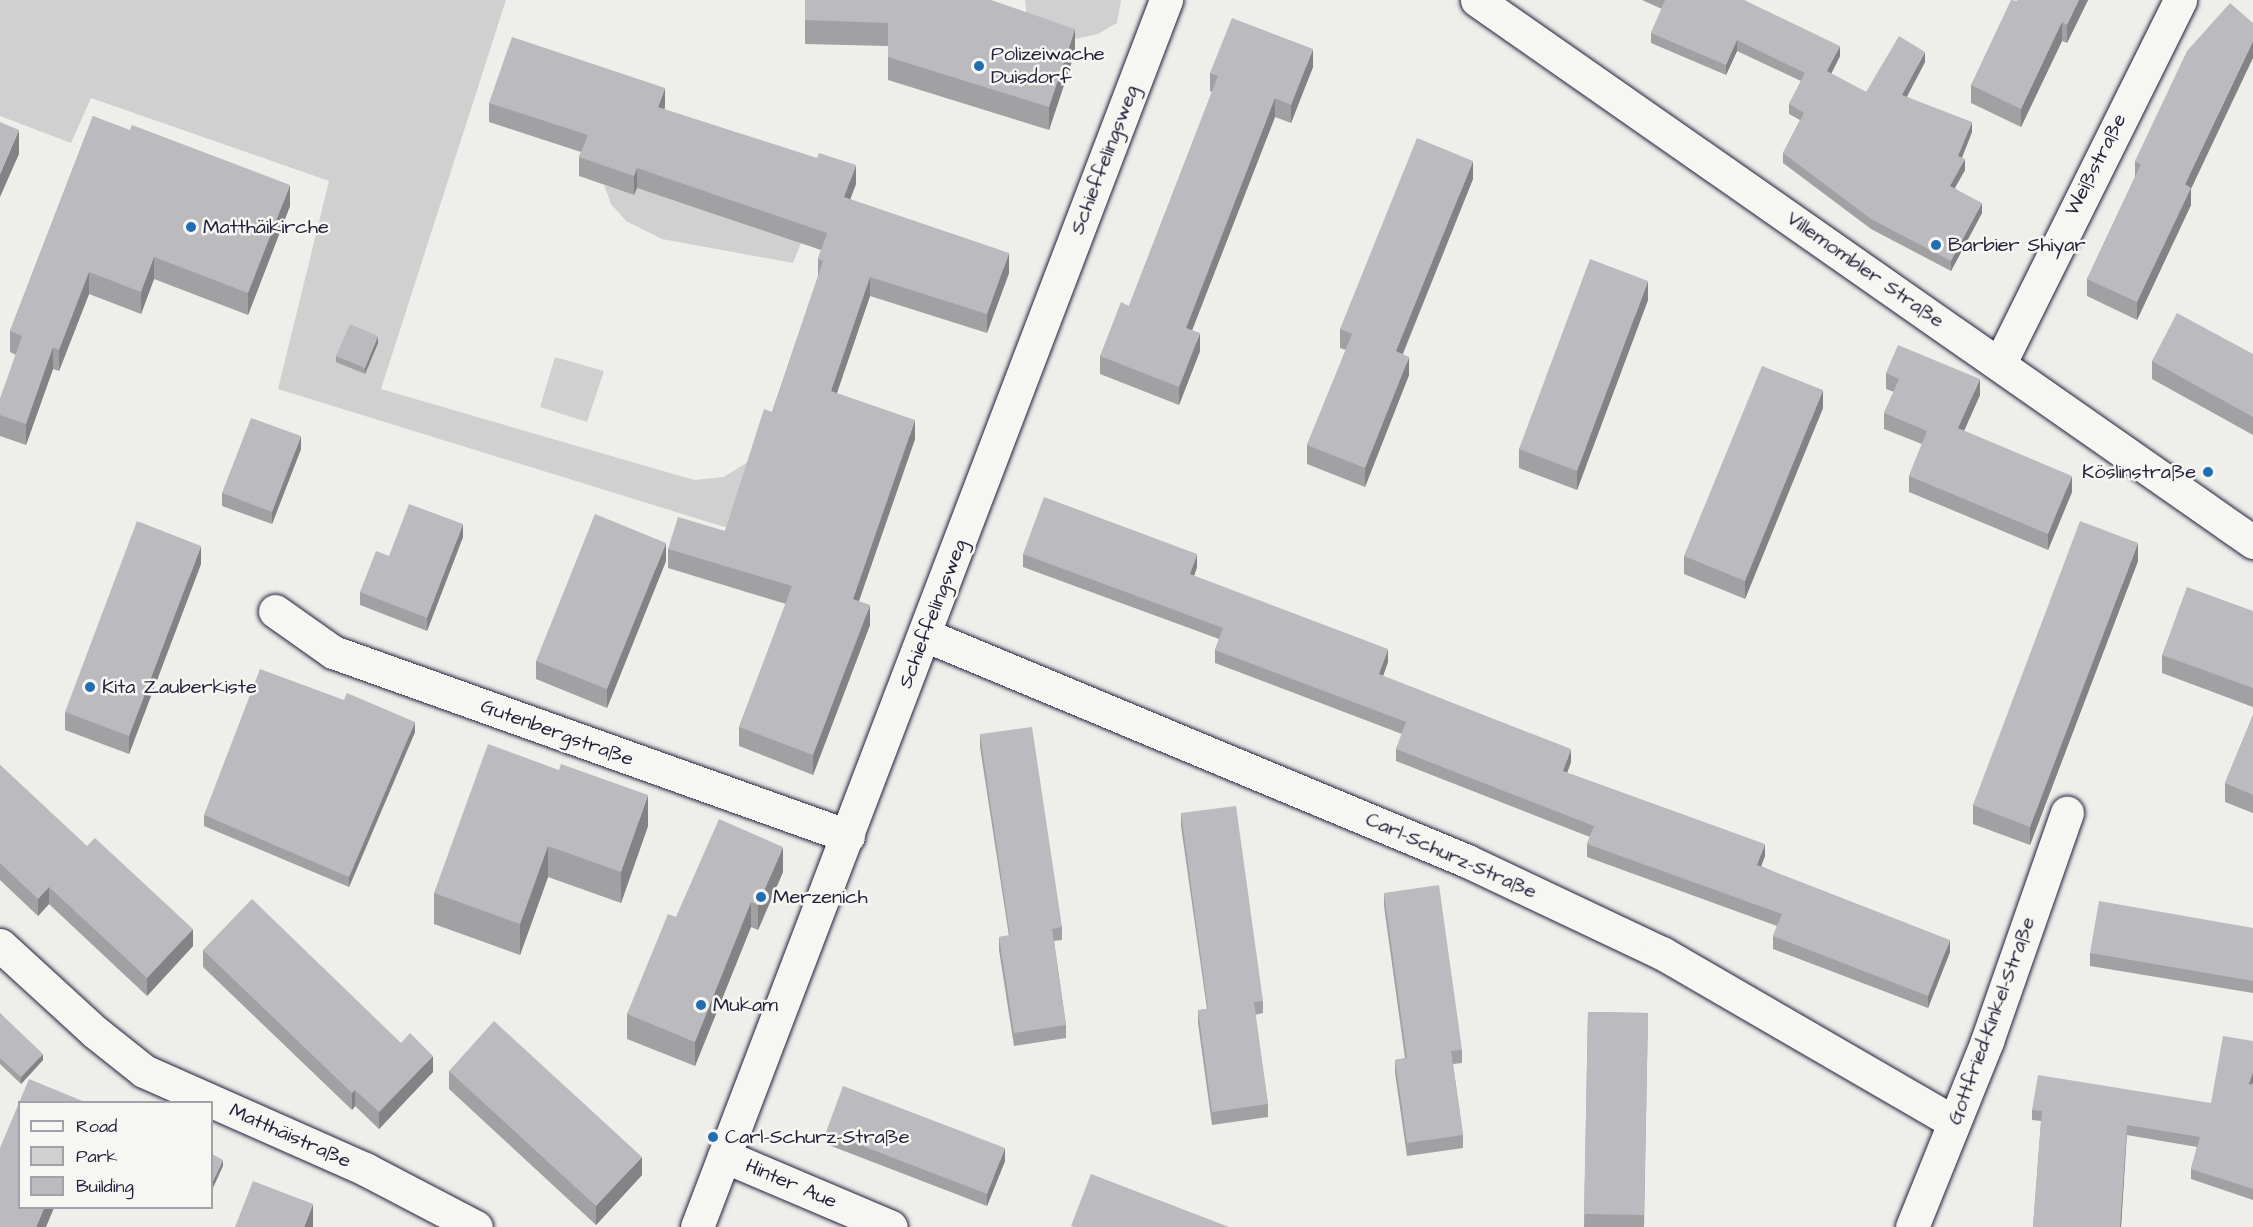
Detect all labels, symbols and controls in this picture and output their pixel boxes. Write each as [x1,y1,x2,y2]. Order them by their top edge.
place label: Polizeiwache Duisdorf [991,42,1105,89]
marker: Polizeiwache Duisdorf [972,59,986,73]
street label: Schieffelingsweg [1066,82,1144,238]
street label: Weißstraße [2060,110,2132,220]
street label: Villemombler Straße [1782,207,1948,333]
place label: Matthäikirche [203,215,329,239]
marker: Matthäikirche [184,220,198,234]
place label: Barbier Shiyar [1948,233,2086,257]
marker: Barbier Shiyar [1929,238,1943,252]
place label: Köslinstraße [2082,460,2196,484]
marker: Köslinstraße [2201,465,2215,479]
street label: Schieffelingsweg [894,536,972,692]
place label: Kita Zauberkiste [102,675,257,699]
marker: Kita Zauberkiste [83,680,97,694]
street label: Gutenbergstraße [477,694,637,772]
street label: Carl-Schurz-Straße [1362,807,1540,905]
place label: Merzenich [773,885,868,909]
marker: Merzenich [754,890,768,904]
street label: Gottfried-Kinkel-Straße [1943,914,2041,1128]
place label: Mukam [713,993,778,1017]
marker: Mukam [694,998,708,1012]
street label: Matthäistraße [226,1099,354,1173]
legend [18,1101,213,1209]
text: Road [76,1114,117,1139]
place label: Carl-Schurz-Straße [725,1125,910,1149]
marker: Carl-Schurz-Straße [706,1130,720,1144]
text: Park [76,1144,118,1169]
street label: Hinter Aue [742,1154,840,1214]
text: Building [76,1174,134,1199]

